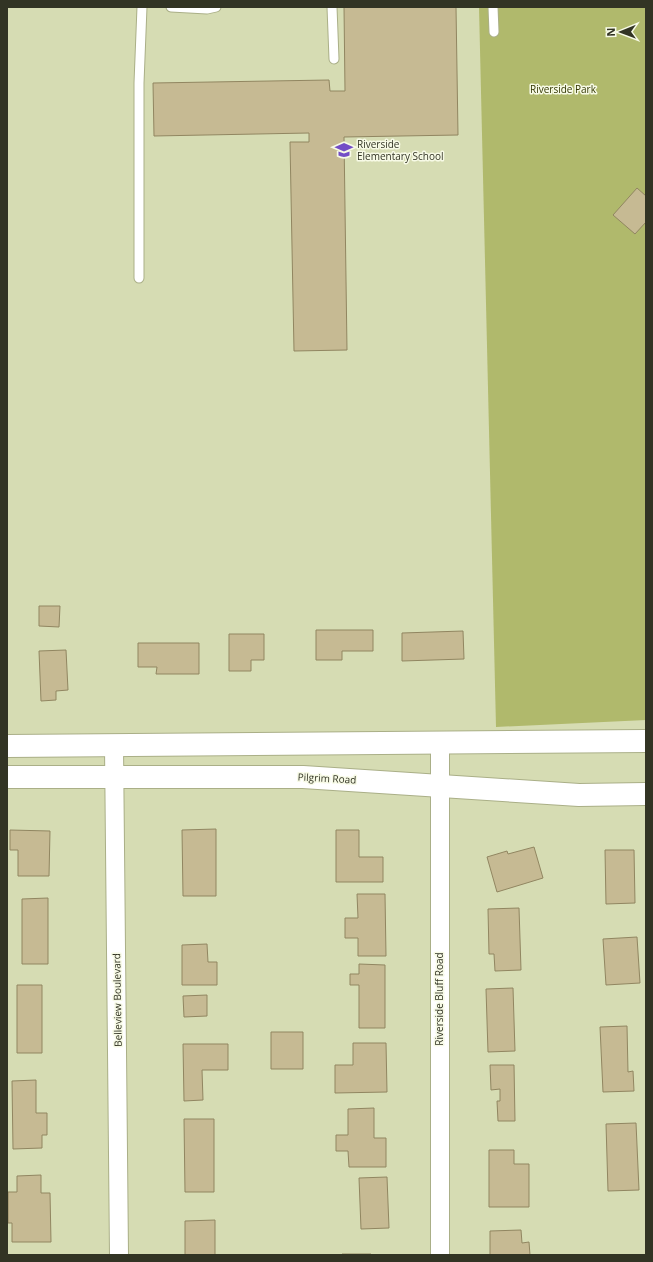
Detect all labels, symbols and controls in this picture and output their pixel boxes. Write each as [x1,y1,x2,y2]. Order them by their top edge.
north arrow [601,12,641,52]
text: N [603,28,618,37]
park label: Riverside Park [530,82,597,96]
place label: Riverside Elementary School [357,137,443,163]
school or university icon: Riverside Elementary School [334,140,354,160]
street label: Pilgrim Road [297,769,357,787]
street label: Riverside Bluff Road [432,952,446,1046]
street label: Belleview Boulevard [109,953,125,1047]

